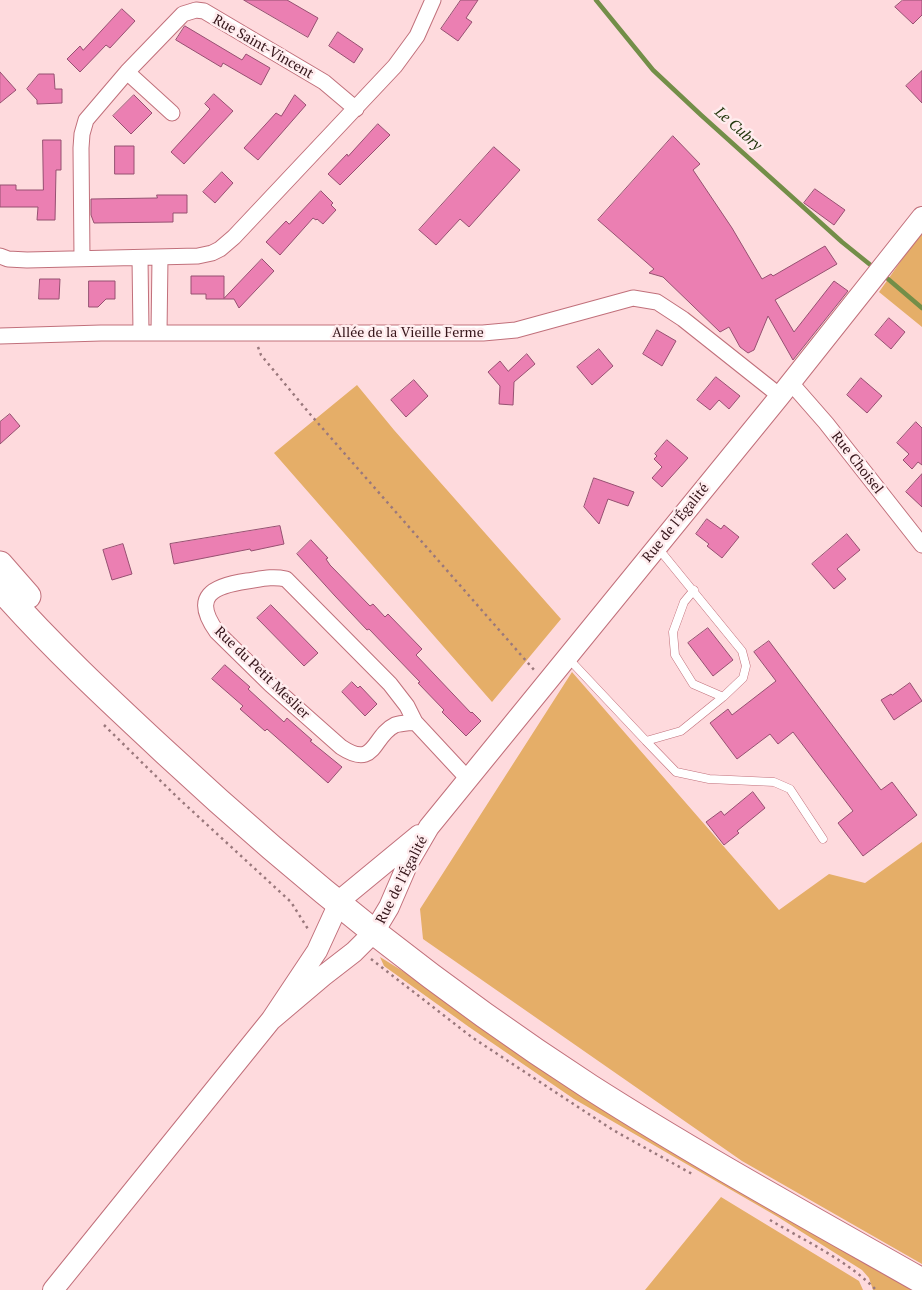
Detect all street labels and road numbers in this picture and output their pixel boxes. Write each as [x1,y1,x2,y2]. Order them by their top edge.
street label: Rue Saint-Vincent [210,11,316,83]
street label: Allée de la Vieille Ferme [332,325,484,341]
street label: Rue Choisel [828,429,886,497]
street label: Rue de l'Égalité [639,480,713,566]
street label: Rue du Petit Meslier [211,623,313,723]
street label: Rue de l'Égalité [373,833,431,927]

